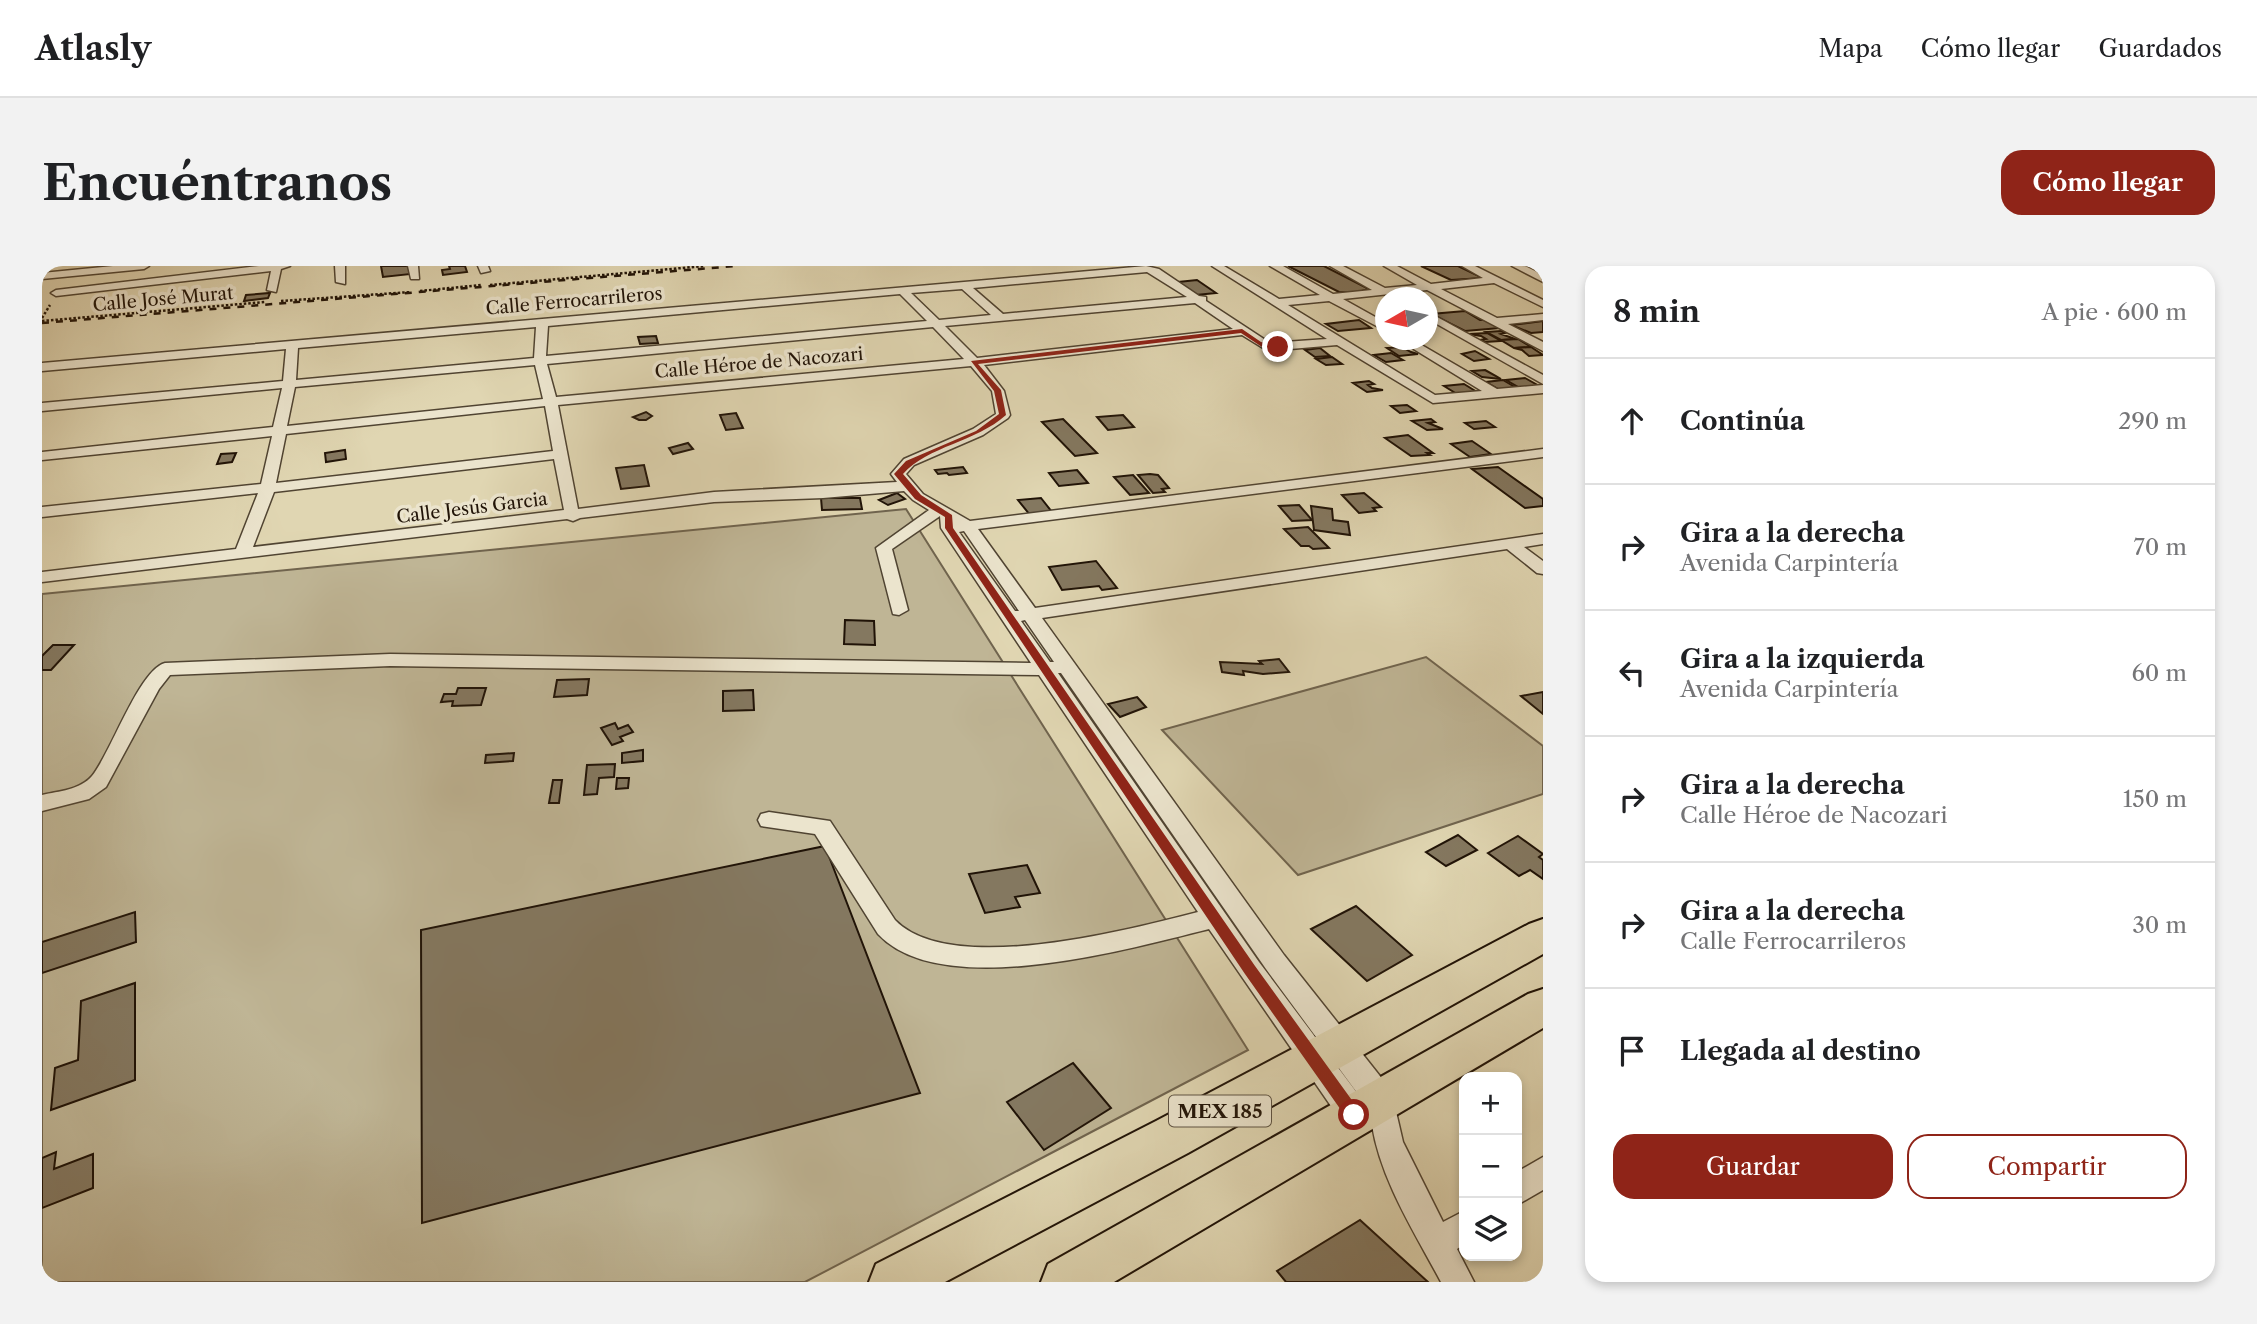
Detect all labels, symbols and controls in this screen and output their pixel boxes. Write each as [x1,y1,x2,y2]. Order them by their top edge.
text: Atlasly [35,28,151,69]
text: Mapa [1818,34,1883,63]
text: Cómo llegar [1921,34,2060,63]
text: Guardados [2098,34,2222,63]
button: Cómo llegar [2001,150,2215,215]
text: Encuéntranos [42,152,392,213]
street label: Calle José Murat [92,282,235,316]
street label: Calle Ferrocarrileros [485,282,663,320]
north arrow [1375,287,1438,350]
text: 8 min [1613,293,1700,330]
text: A pie · 600 m [2042,298,2187,326]
route end [1262,331,1293,362]
street label: Calle Héroe de Nacozari [654,343,865,383]
icon: ahead [1613,402,1651,440]
text: Continúa [1680,405,1805,437]
text: 290 m [2118,407,2187,435]
street label: Calle Jesús Garcia [395,488,549,528]
text: Gira a la derecha [1680,517,1905,549]
icon: right [1613,528,1651,566]
text: 70 m [2134,533,2187,561]
text: Avenida Carpintería [1680,549,1899,577]
text: Gira a la izquierda [1680,643,1925,675]
icon: left [1613,654,1651,692]
text: 60 m [2131,659,2187,687]
text: Avenida Carpintería [1680,675,1899,703]
text: Gira a la derecha [1680,769,1905,801]
icon: right [1613,780,1651,818]
text: 150 m [2123,785,2187,813]
text: Calle Héroe de Nacozari [1680,801,1948,829]
text: Gira a la derecha [1680,895,1905,927]
icon: right [1613,906,1651,944]
text: 30 m [2132,911,2187,939]
text: Calle Ferrocarrileros [1680,927,1906,955]
icon: arrive [1613,1032,1651,1070]
text: Llegada al destino [1680,1035,1921,1067]
map controls [1459,1072,1522,1261]
button: + [1459,1072,1522,1135]
road number: MEX 185 [1169,1096,1271,1126]
route start [1338,1099,1369,1130]
button: Guardar [1613,1134,1893,1199]
button: Compartir [1907,1134,2187,1199]
button: − [1459,1135,1522,1198]
button: layers [1459,1198,1522,1261]

